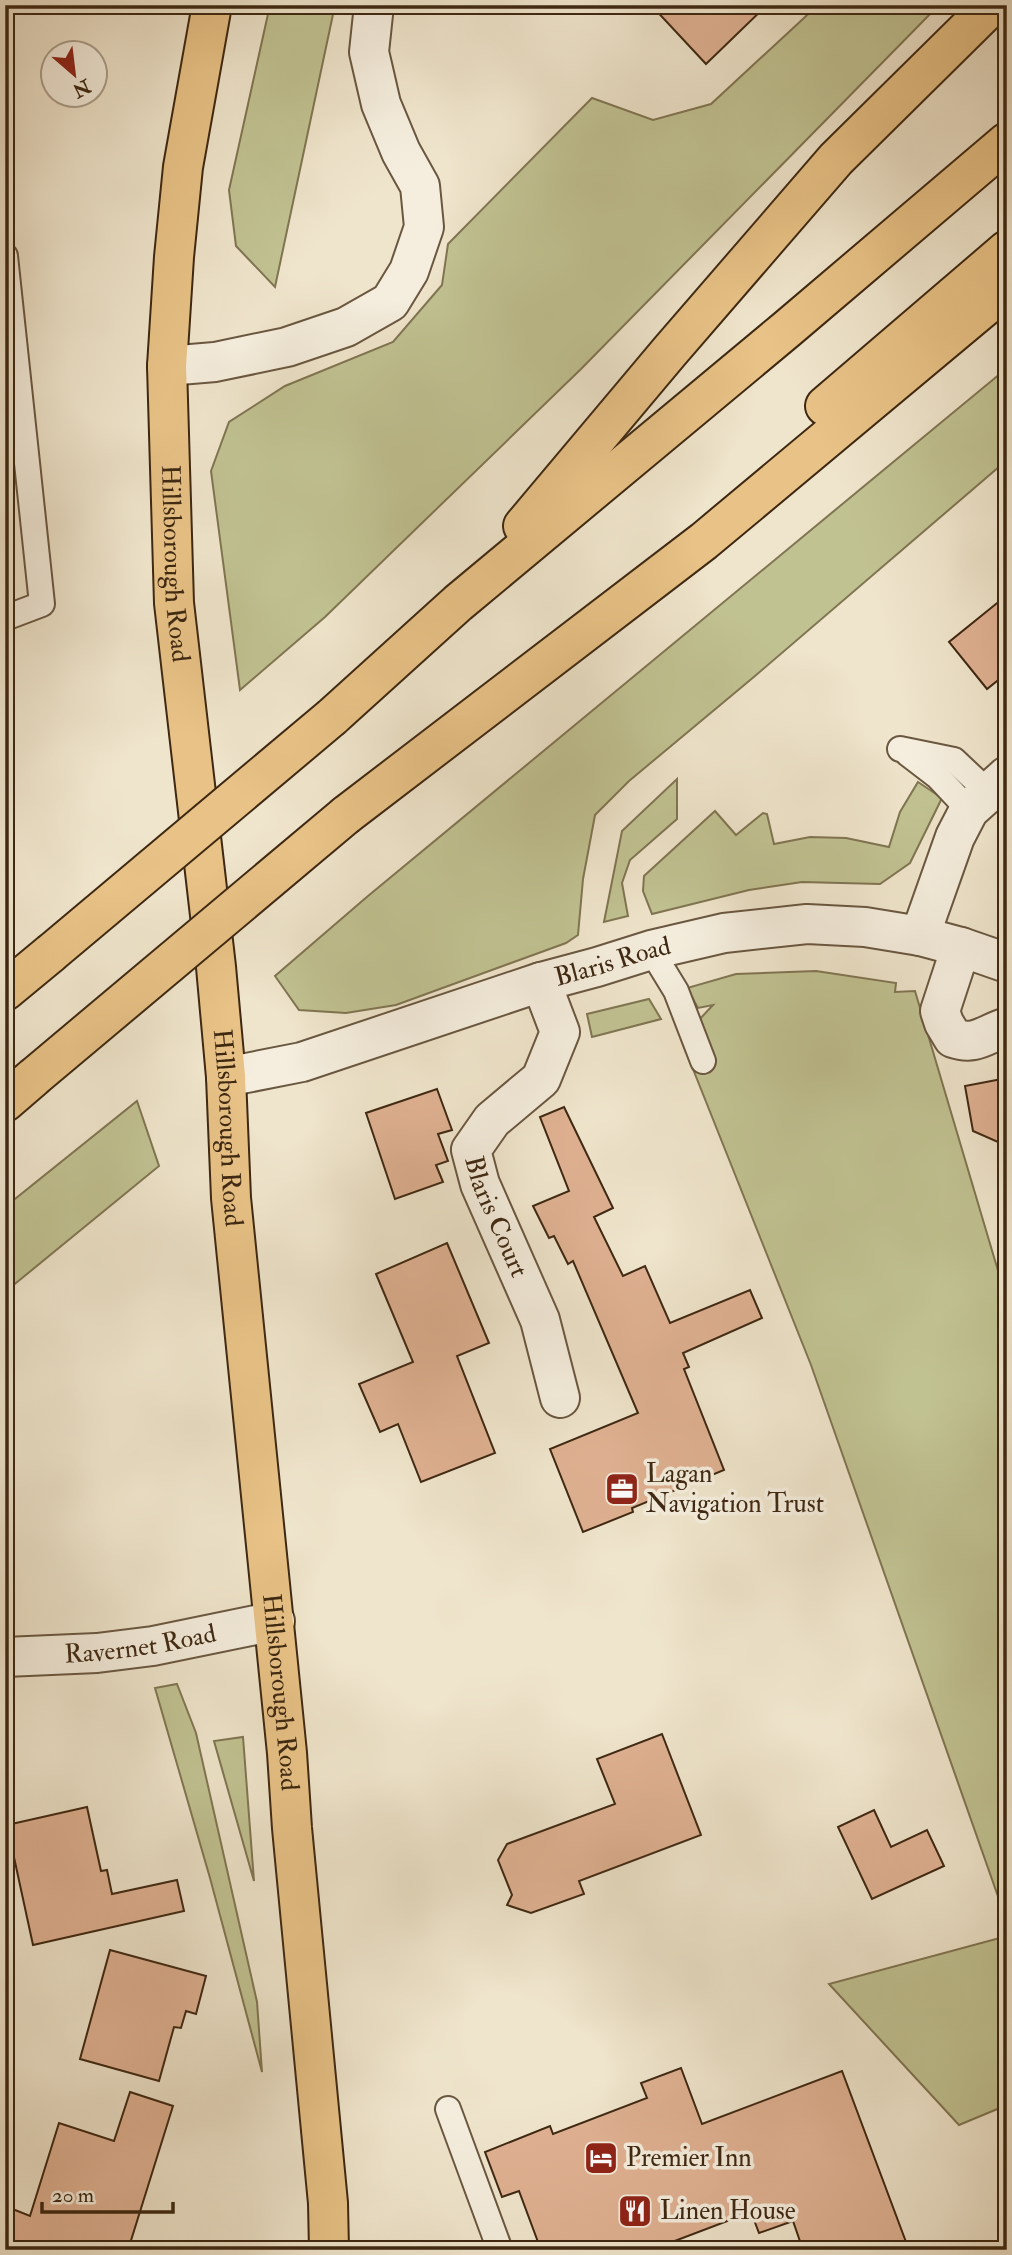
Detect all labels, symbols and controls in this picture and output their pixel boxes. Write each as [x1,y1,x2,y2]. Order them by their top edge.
north arrow [38,38,108,108]
text: N [67,73,96,103]
street label: Hillsborough Road [154,464,197,664]
street label: Blaris Road [551,930,674,994]
street label: Hillsborough Road [206,1028,250,1228]
street label: Blaris Court [457,1153,535,1282]
place label: Lagan Navigation Trust [646,1458,824,1520]
office icon: Lagan Navigation Trust [603,1470,641,1508]
street label: Hillsborough Road [255,1592,305,1792]
street label: Ravernet Road [64,1617,219,1670]
hotel icon: Premier Inn [582,2139,620,2177]
place label: Premier Inn [626,2142,752,2174]
scale bar [42,2171,173,2215]
text: 20 m [52,2182,94,2209]
restaurant icon: Linen House [616,2192,654,2230]
place label: Linen House [660,2195,796,2227]

